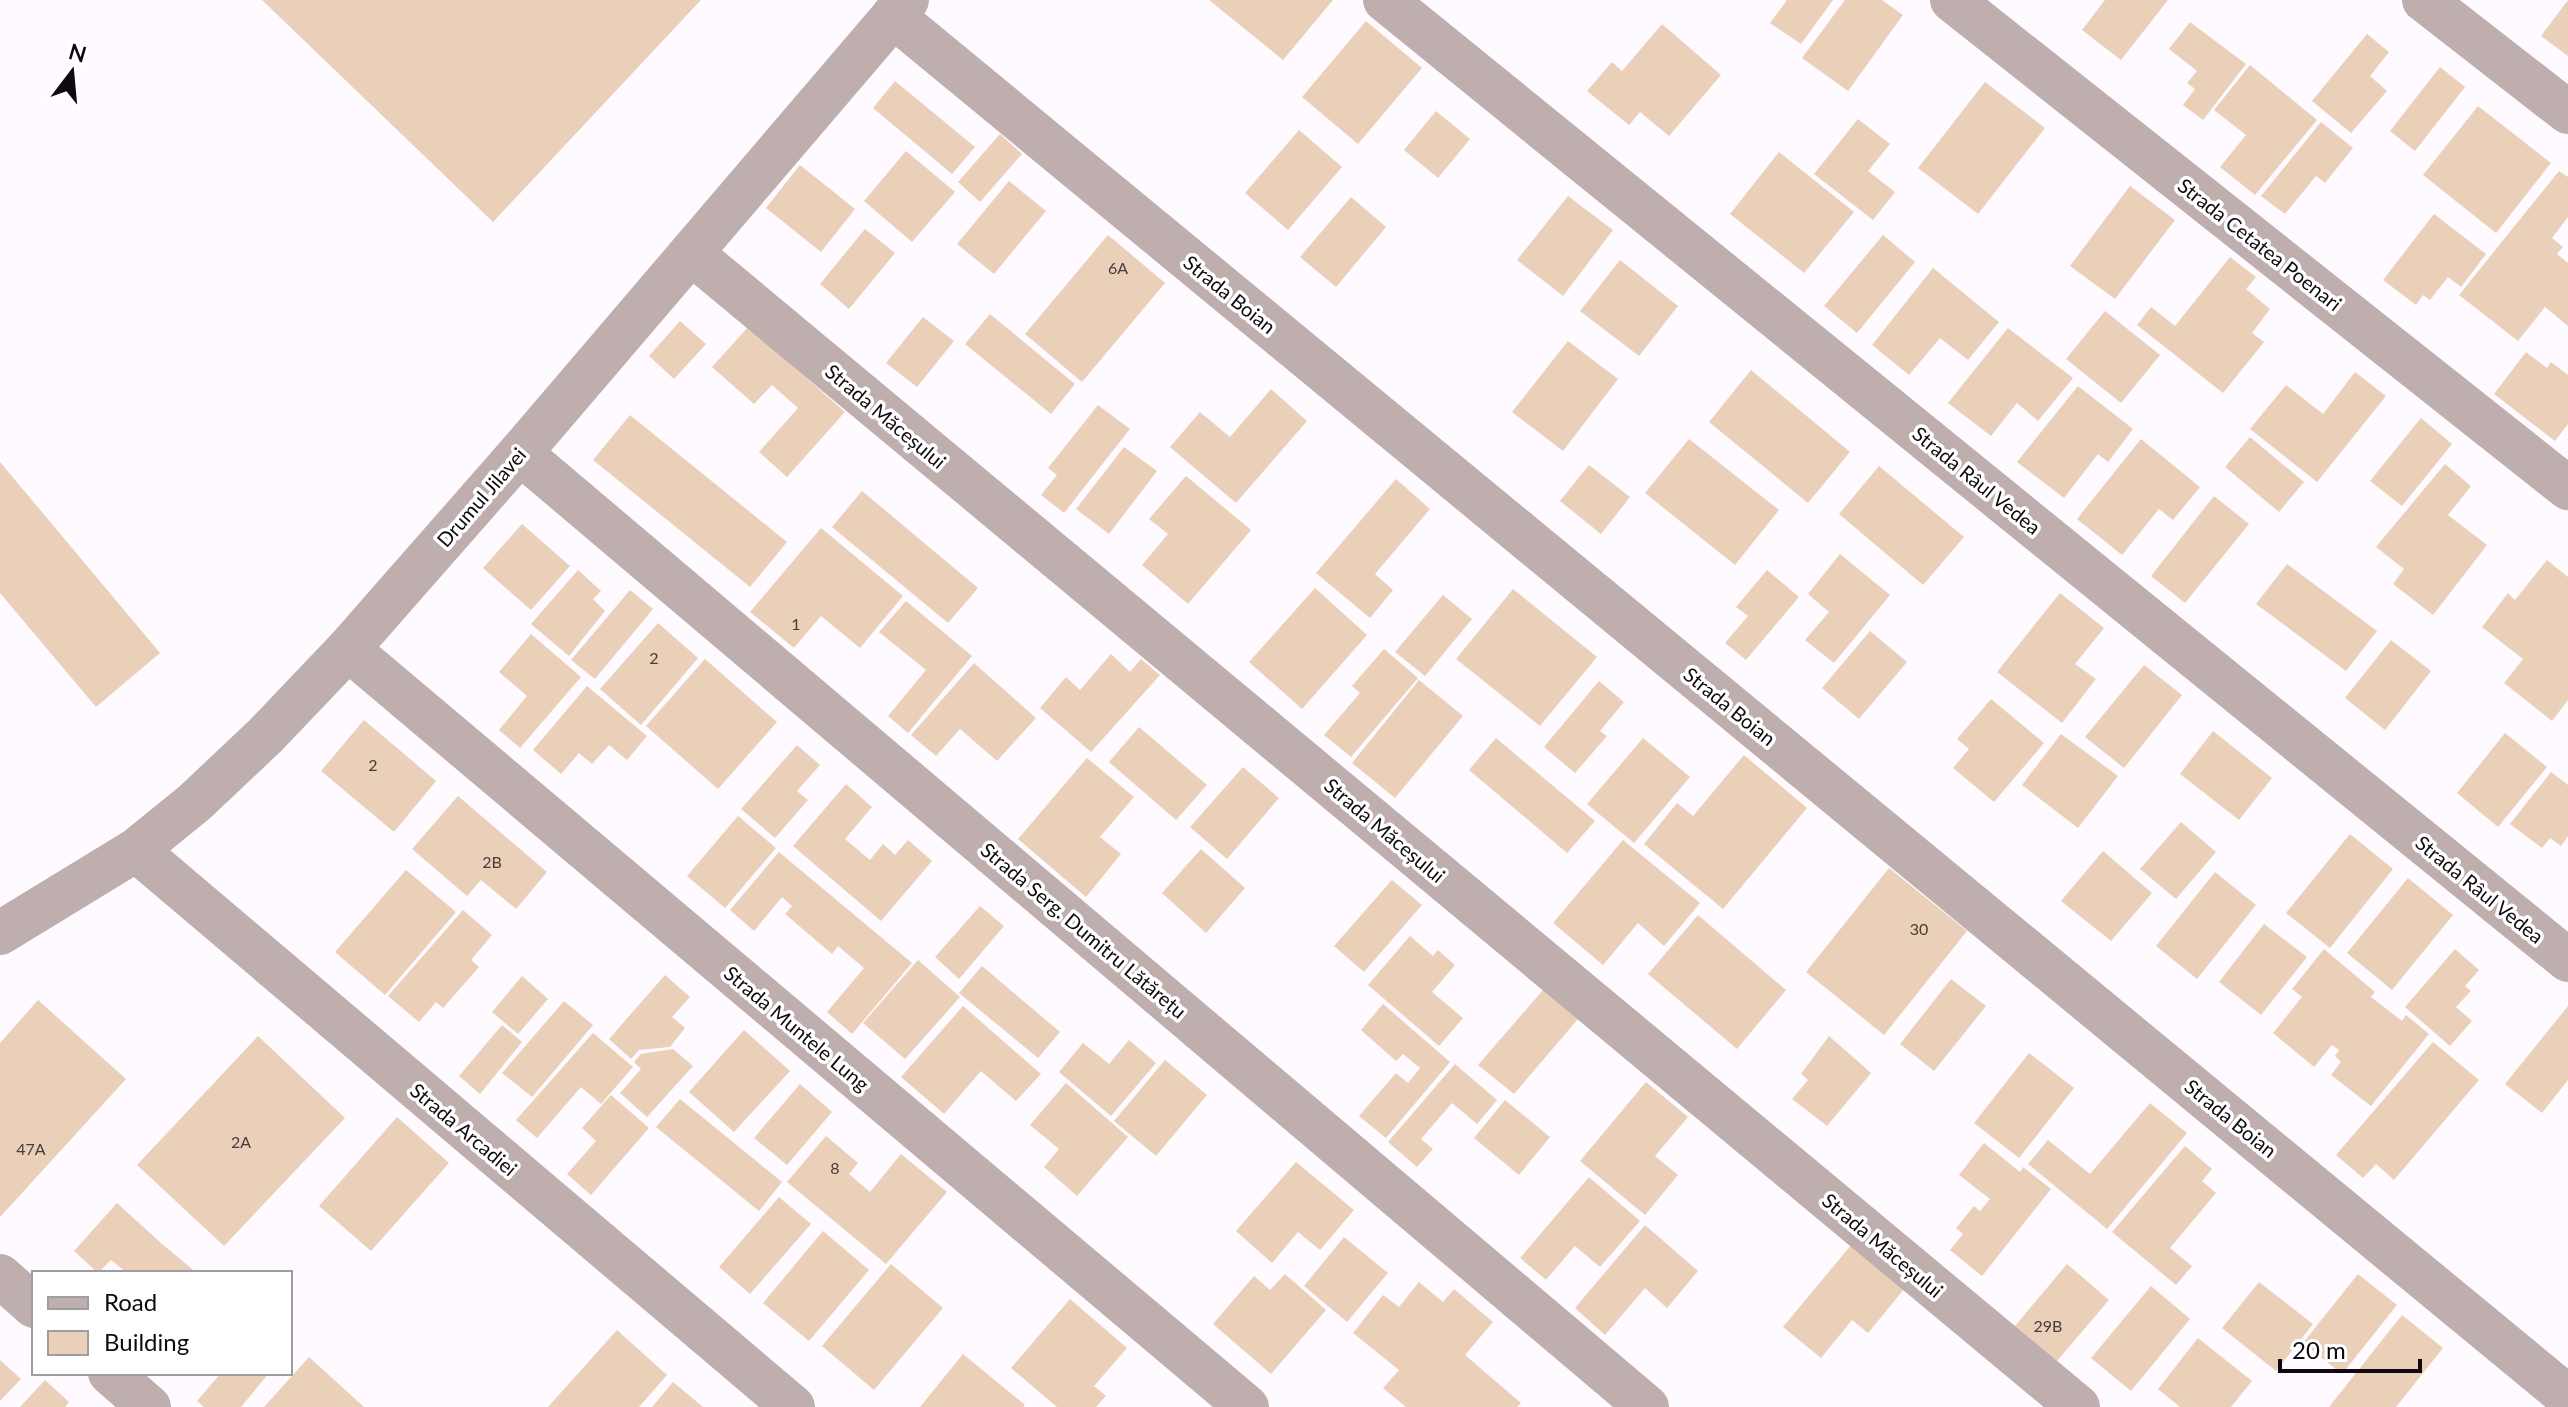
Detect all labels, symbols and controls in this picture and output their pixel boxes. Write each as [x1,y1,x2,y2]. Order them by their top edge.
north arrow [32,32,112,112]
text: N [66,37,90,68]
street label: Strada Cetatea Poenari [2173,173,2347,315]
street label: Strada Boian [1179,250,1281,338]
house number: 6A [1108,258,1128,277]
street label: Strada Măceșului [821,359,951,473]
street label: Strada Râul Vedea [1908,421,2046,539]
street label: Drumul Jilavei [432,443,530,551]
house number: 1 [791,614,801,633]
house number: 2 [649,648,659,667]
street label: Strada Boian [1679,662,1781,750]
house number: 2 [368,755,378,774]
street label: Strada Măceșului [1320,773,1450,887]
street label: Strada Râul Vedea [2411,830,2549,948]
street label: Strada Serg. Dumitru Lătărețu [976,837,1192,1023]
house number: 2B [482,852,502,871]
house number: 30 [1910,919,1928,938]
street label: Strada Muntele Lung [720,960,874,1096]
street label: Strada Boian [2180,1074,2282,1162]
street label: Strada Arcadiei [406,1078,522,1180]
house number: 2A [231,1132,251,1151]
house number: 47A [16,1139,46,1158]
house number: 8 [830,1158,840,1177]
street label: Strada Măceșului [1818,1188,1948,1302]
legend [32,1271,292,1375]
text: Road [104,1287,157,1316]
house number: 29B [2034,1316,2062,1335]
scale bar [2280,1323,2420,1373]
text: Building [104,1327,189,1356]
text: 20 m [2292,1335,2346,1364]

